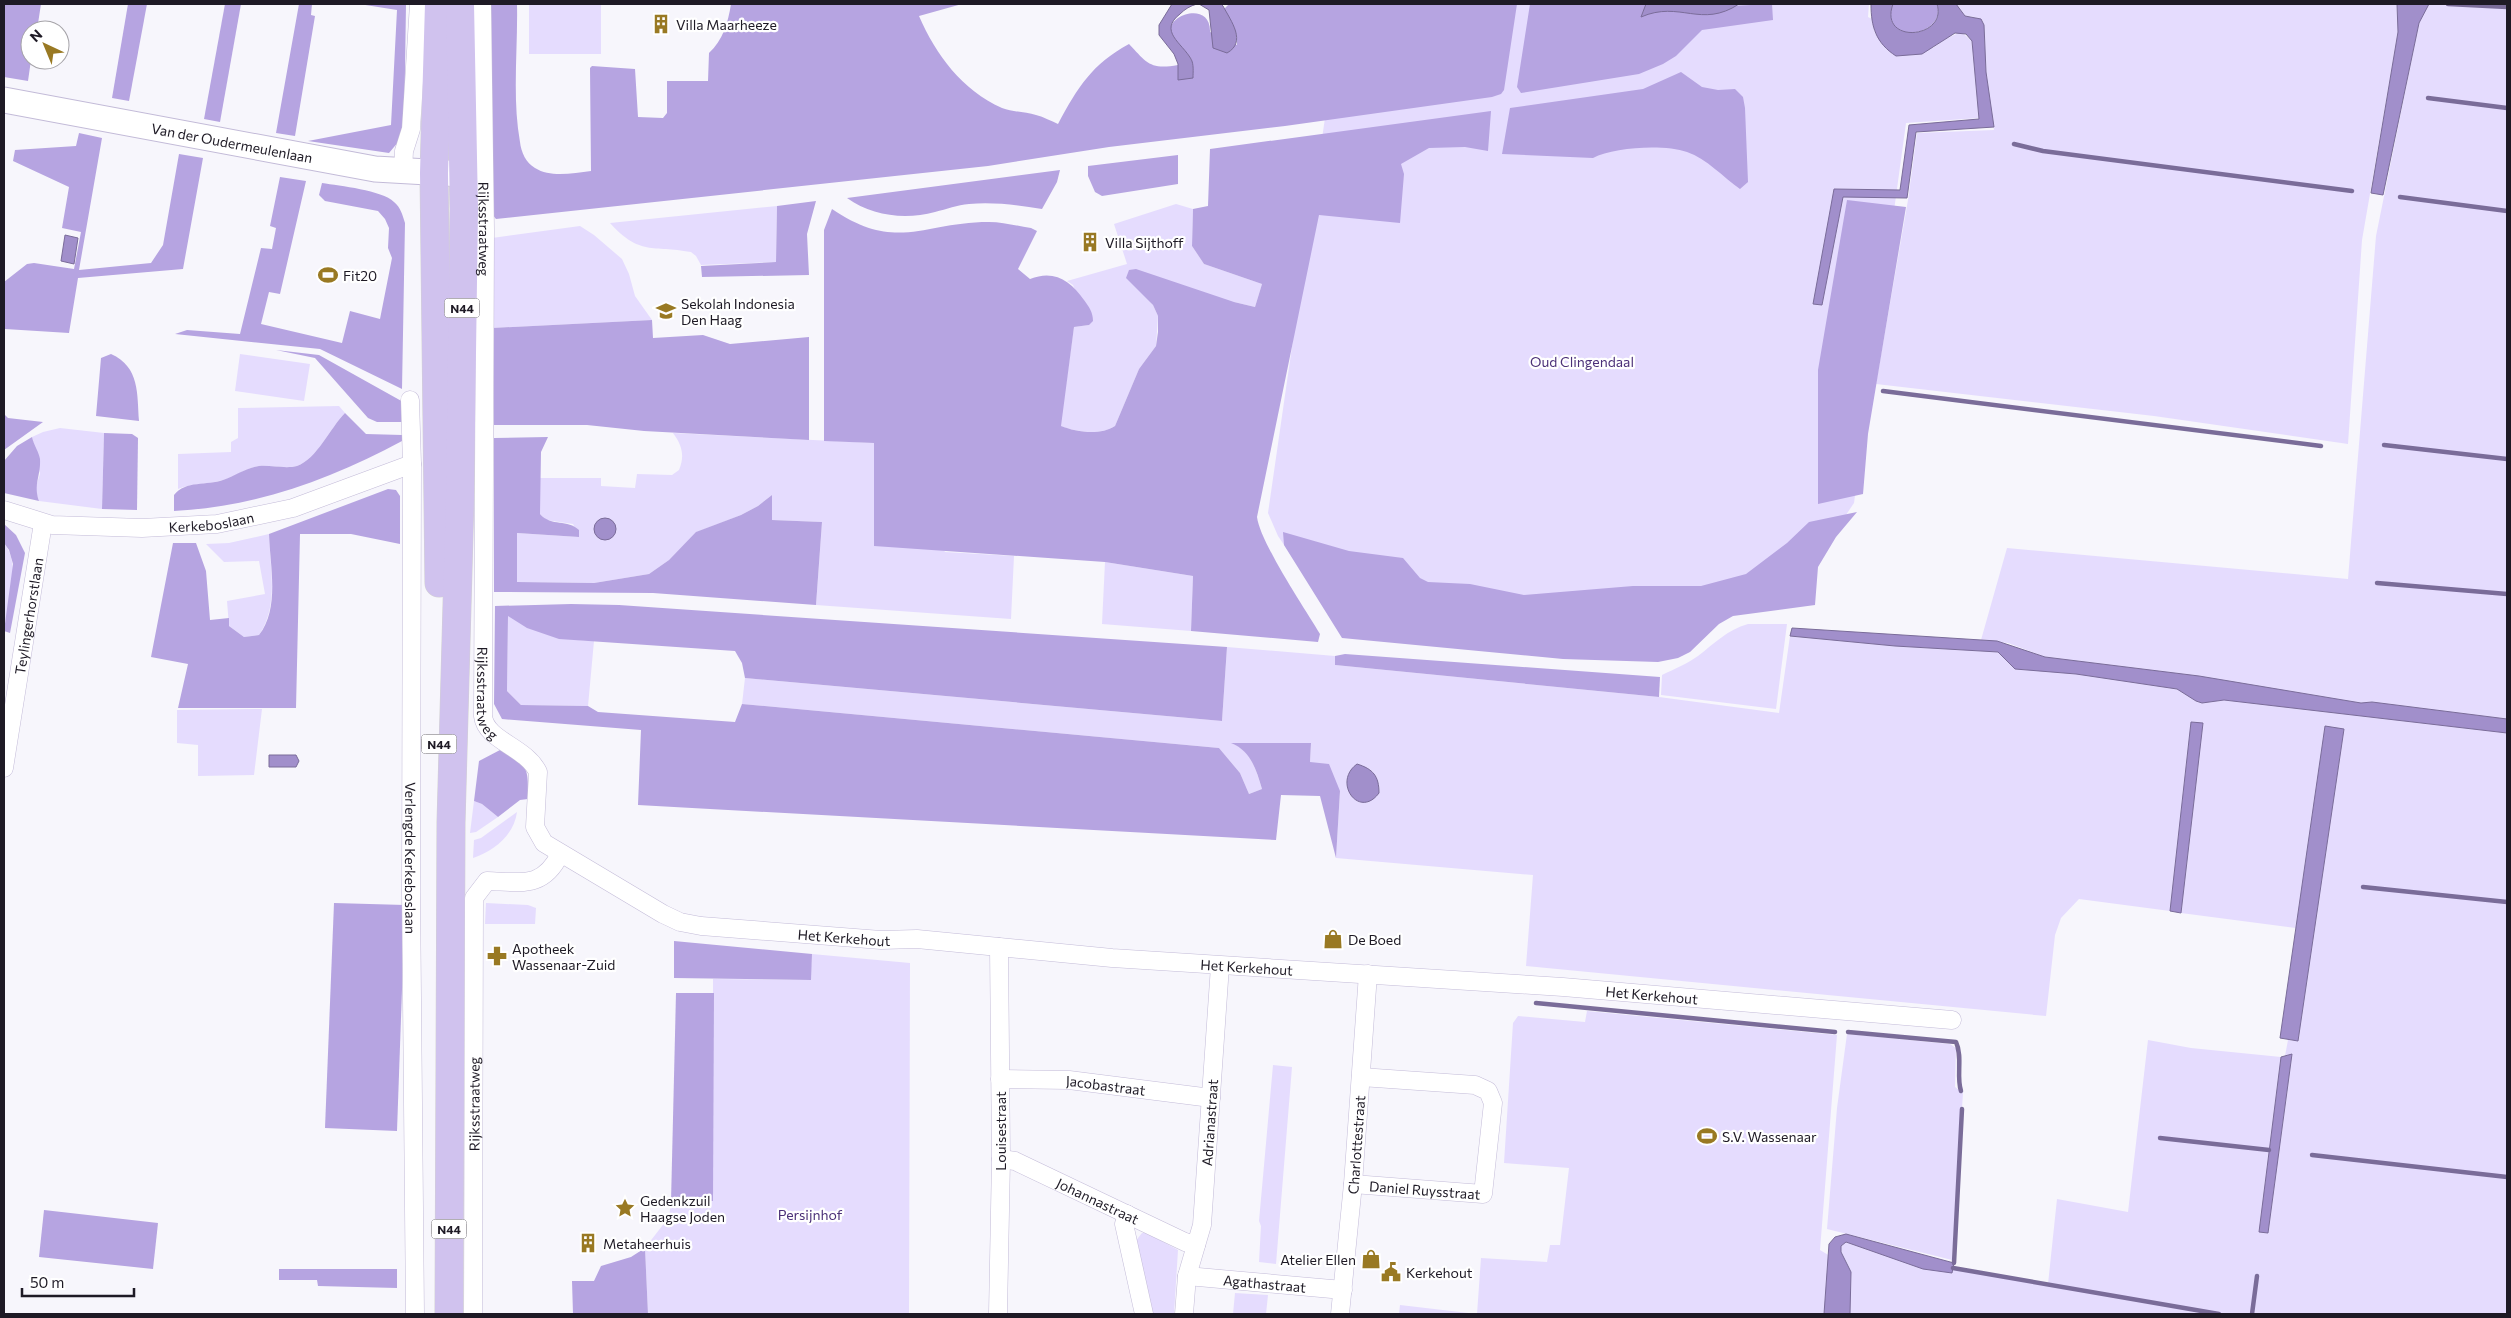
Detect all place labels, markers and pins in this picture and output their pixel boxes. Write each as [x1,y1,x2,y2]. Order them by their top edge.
building icon: Villa Maarheeze [650,13,672,35]
place label: Villa Maarheeze [676,16,777,33]
building icon: Villa Sijthoff [1079,231,1101,253]
place label: Villa Sijthoff [1105,234,1184,251]
sports icon: Fit20 [317,264,339,286]
place label: Fit20 [343,267,377,284]
place label: Sekolah Indonesia Den Haag [681,295,795,328]
school or university icon: Sekolah Indonesia Den Haag [655,300,677,322]
shop icon: De Boed [1322,928,1344,950]
place label: De Boed [1348,931,1401,948]
place label: Apotheek Wassenaar-Zuid [512,940,615,973]
pharmacy icon: Apotheek Wassenaar-Zuid [486,945,508,967]
sports icon: S.V. Wassenaar [1696,1125,1718,1147]
place label: S.V. Wassenaar [1722,1128,1817,1145]
place label: Gedenkzuil Haagse Joden [640,1192,725,1225]
place icon: Gedenkzuil Haagse Joden [614,1197,636,1219]
building icon: Metaheerhuis [577,1232,599,1254]
place label: Metaheerhuis [603,1235,691,1252]
shop icon: Atelier Ellen [1360,1248,1382,1270]
place label: Atelier Ellen [1280,1251,1356,1268]
public building icon: Kerkehout [1380,1261,1402,1283]
place label: Kerkehout [1406,1264,1473,1281]

